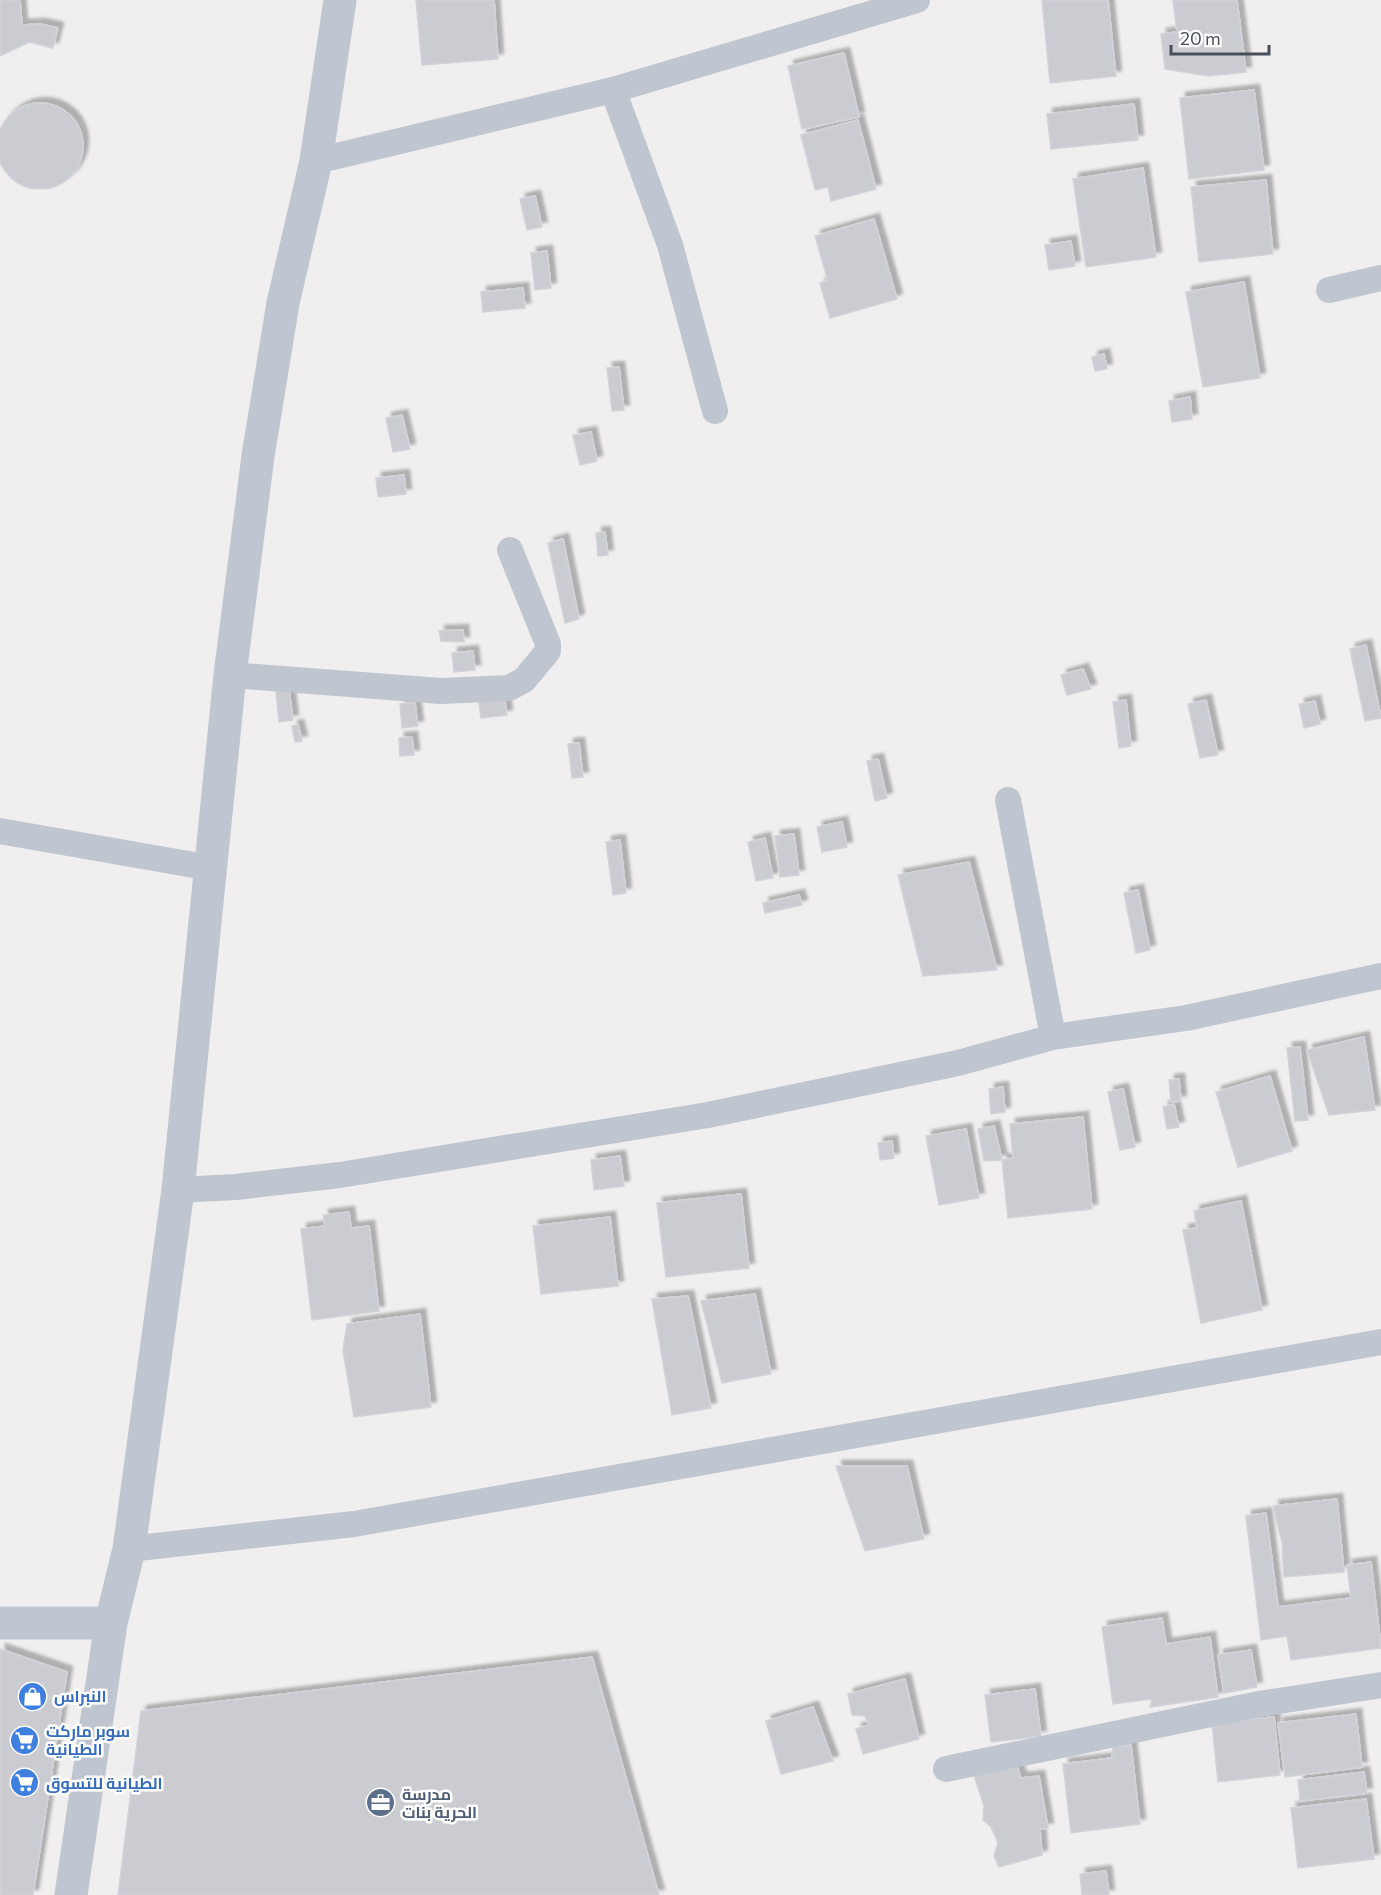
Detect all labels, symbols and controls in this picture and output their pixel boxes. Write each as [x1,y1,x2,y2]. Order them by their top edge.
scale bar [1171,18,1268,56]
text: 20 m [1180,27,1221,49]
shop icon: النبراس [17,1680,49,1712]
place label: النبراس [54,1686,106,1706]
place label: سوبر ماركت الطيانية [46,1721,130,1758]
supermarket icon: سوبر ماركت الطيانية [9,1724,41,1756]
supermarket icon: الطيانية للتسوق [9,1767,41,1799]
place label: الطيانية للتسوق [46,1773,163,1793]
place label: مدرسة الحرية بنات [402,1784,477,1822]
office icon: مدرسة الحرية بنات [365,1787,397,1819]

